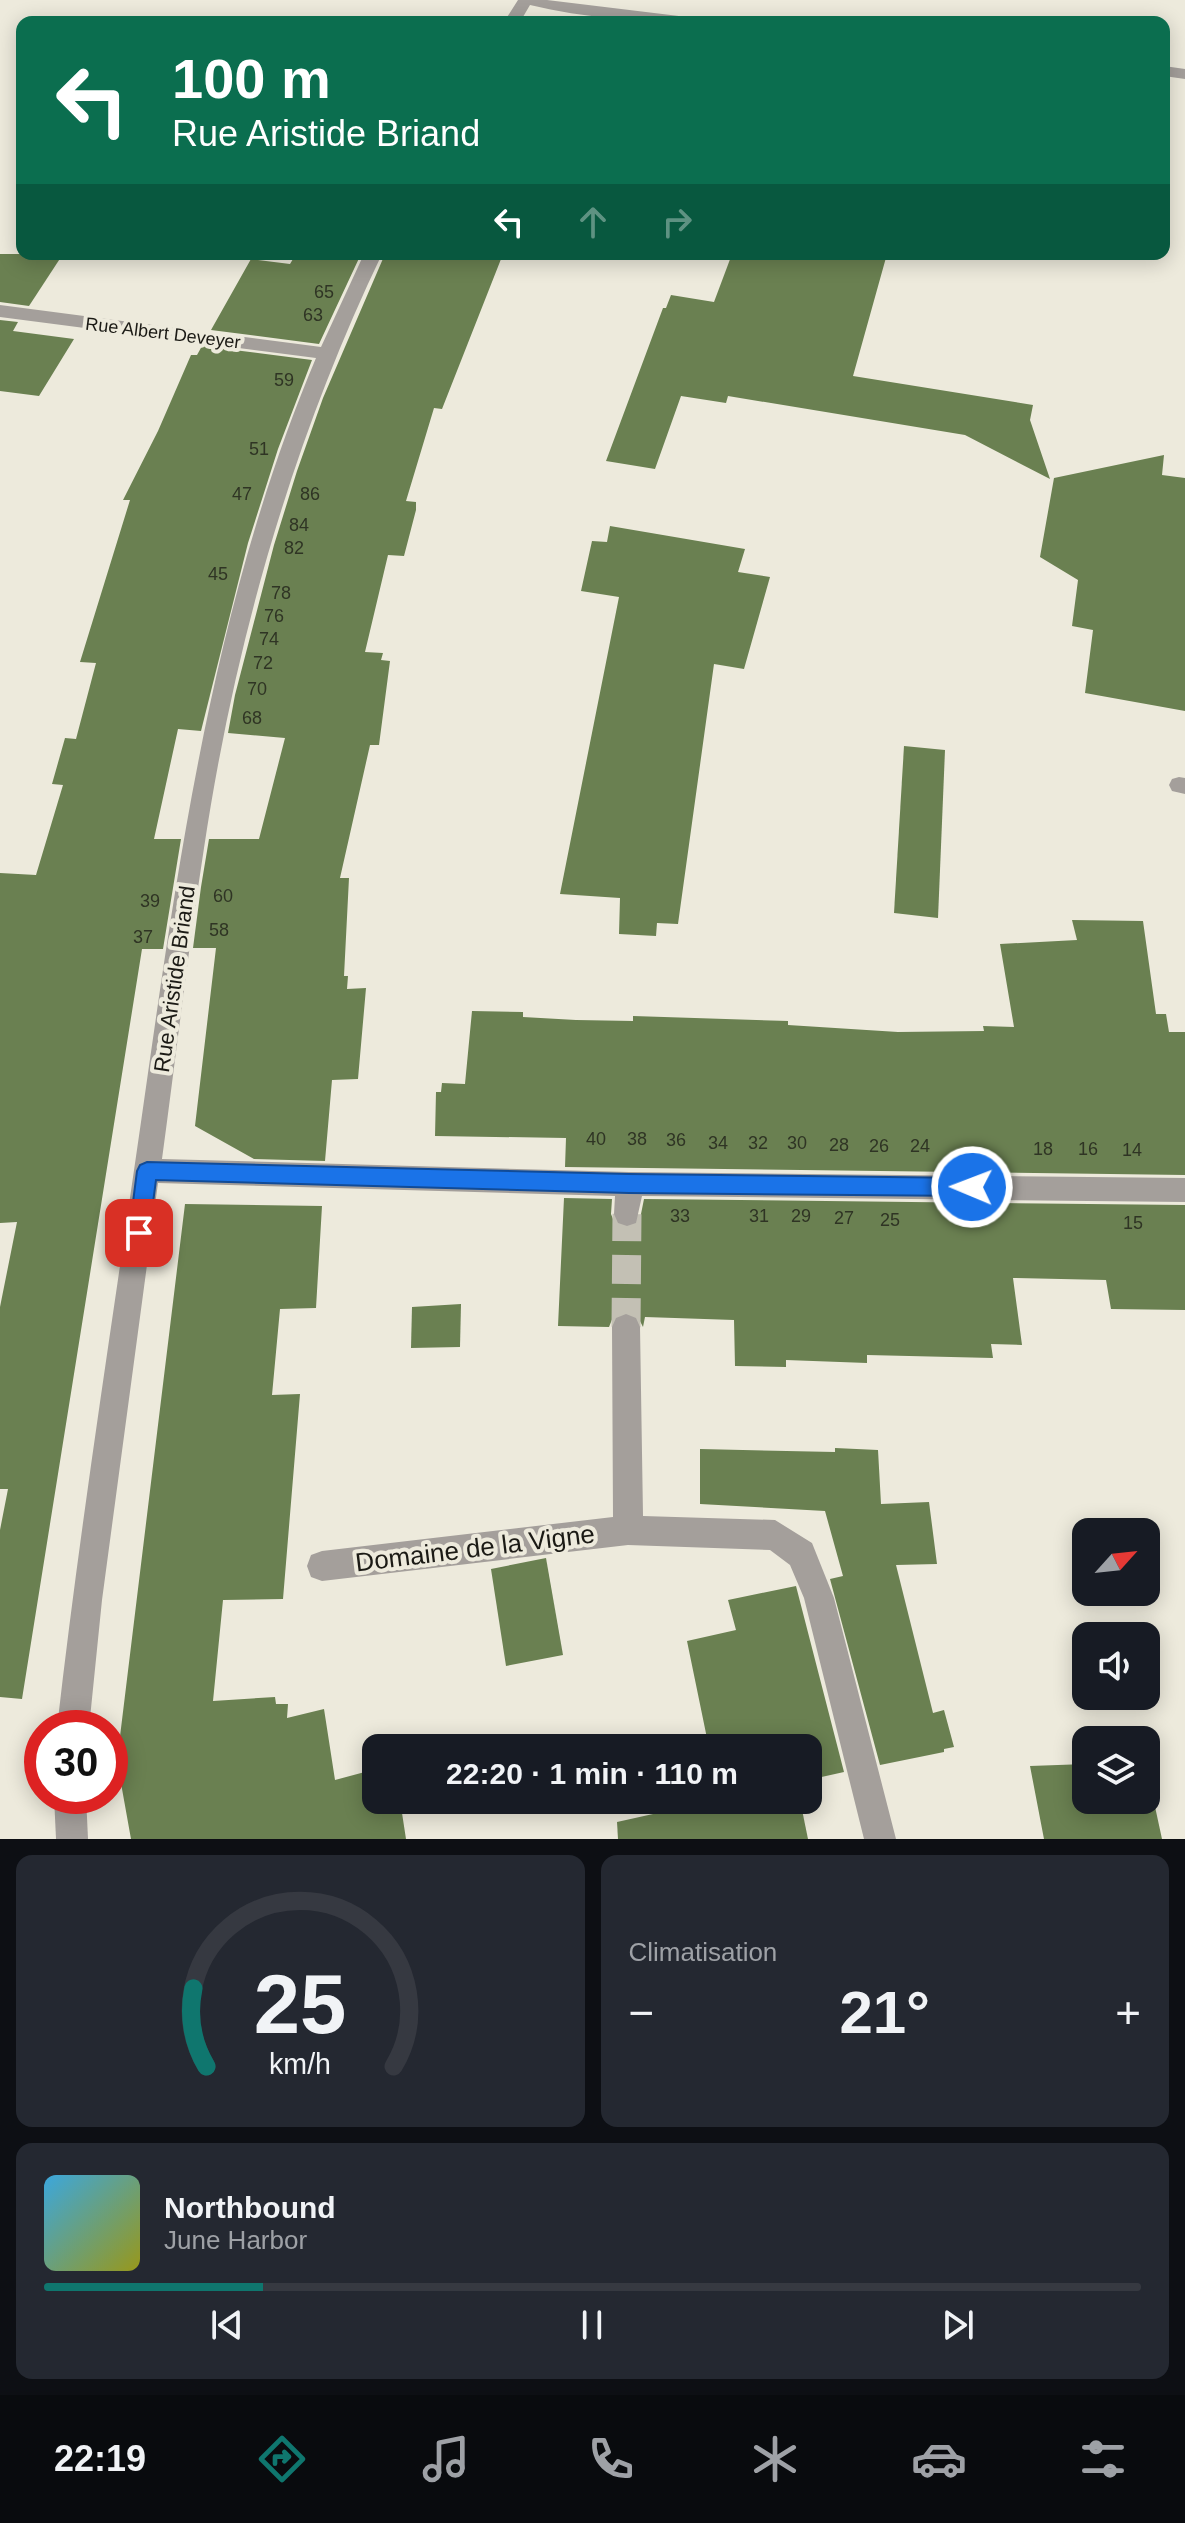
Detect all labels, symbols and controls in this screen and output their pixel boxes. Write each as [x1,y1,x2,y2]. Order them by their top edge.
text: 100 m [172,47,331,110]
icon: left [40,48,144,152]
text: Rue Aristide Briand [172,113,480,154]
icon: left [487,200,531,244]
icon: ahead [571,200,615,244]
icon: right [655,200,699,244]
house number: 65 [314,282,334,302]
house number: 63 [303,305,323,325]
street label: Rue Albert Deveyer [84,314,242,352]
house number: 59 [274,370,294,390]
house number: 51 [249,439,269,459]
house number: 47 [232,484,252,504]
house number: 86 [300,484,320,504]
house number: 84 [289,515,309,535]
house number: 82 [284,538,304,558]
house number: 45 [208,564,228,584]
house number: 78 [271,583,291,603]
house number: 76 [264,606,284,626]
house number: 74 [259,629,279,649]
house number: 72 [253,653,273,673]
house number: 70 [247,679,267,699]
house number: 68 [242,708,262,728]
street label: Rue Aristide Briand [149,884,200,1074]
house number: 60 [213,886,233,906]
house number: 39 [140,891,160,911]
house number: 58 [209,920,229,940]
house number: 37 [133,927,153,947]
house number: 40 [586,1129,606,1149]
house number: 38 [627,1129,647,1149]
house number: 36 [666,1130,686,1150]
house number: 34 [708,1133,728,1153]
house number: 32 [748,1133,768,1153]
house number: 30 [787,1133,807,1153]
house number: 28 [829,1135,849,1155]
house number: 26 [869,1136,889,1156]
house number: 24 [910,1136,930,1156]
house number: 18 [1033,1139,1053,1159]
house number: 16 [1078,1139,1098,1159]
house number: 14 [1122,1140,1142,1160]
position arrow [930,1145,1014,1229]
pin [105,1199,173,1267]
house number: 33 [670,1206,690,1226]
house number: 31 [749,1206,769,1226]
house number: 29 [791,1206,811,1226]
house number: 27 [834,1208,854,1228]
house number: 25 [880,1210,900,1230]
icon: arrive [117,1211,161,1255]
house number: 15 [1123,1213,1143,1233]
street label: Domaine de la Vigne [354,1518,596,1578]
north arrow [1072,1518,1160,1606]
map controls [1072,1518,1160,1814]
button: sound [1072,1622,1160,1710]
speed limit sign: 30 [24,1710,128,1814]
button: layers [1072,1726,1160,1814]
text: 22:20 · 1 min · 110 m [446,1757,738,1790]
text: Climatisation [629,1937,777,1967]
text: 25 [254,1958,347,2051]
text: 21° [839,1979,930,2046]
text: − [629,1988,654,2037]
text: + [1115,1988,1141,2037]
text: km/h [269,2048,331,2080]
text: Northbound [164,2191,336,2224]
text: June Harbor [164,2225,307,2255]
icon: previous [205,2303,249,2347]
icon: pause [570,2303,614,2347]
icon: next [936,2303,980,2347]
icon: directions [254,2431,310,2487]
icon: music [418,2431,474,2487]
icon: phone [583,2431,639,2487]
icon: climate [747,2431,803,2487]
icon: car [911,2431,967,2487]
icon: filters [1075,2431,1131,2487]
text: 22:19 [54,2438,146,2479]

